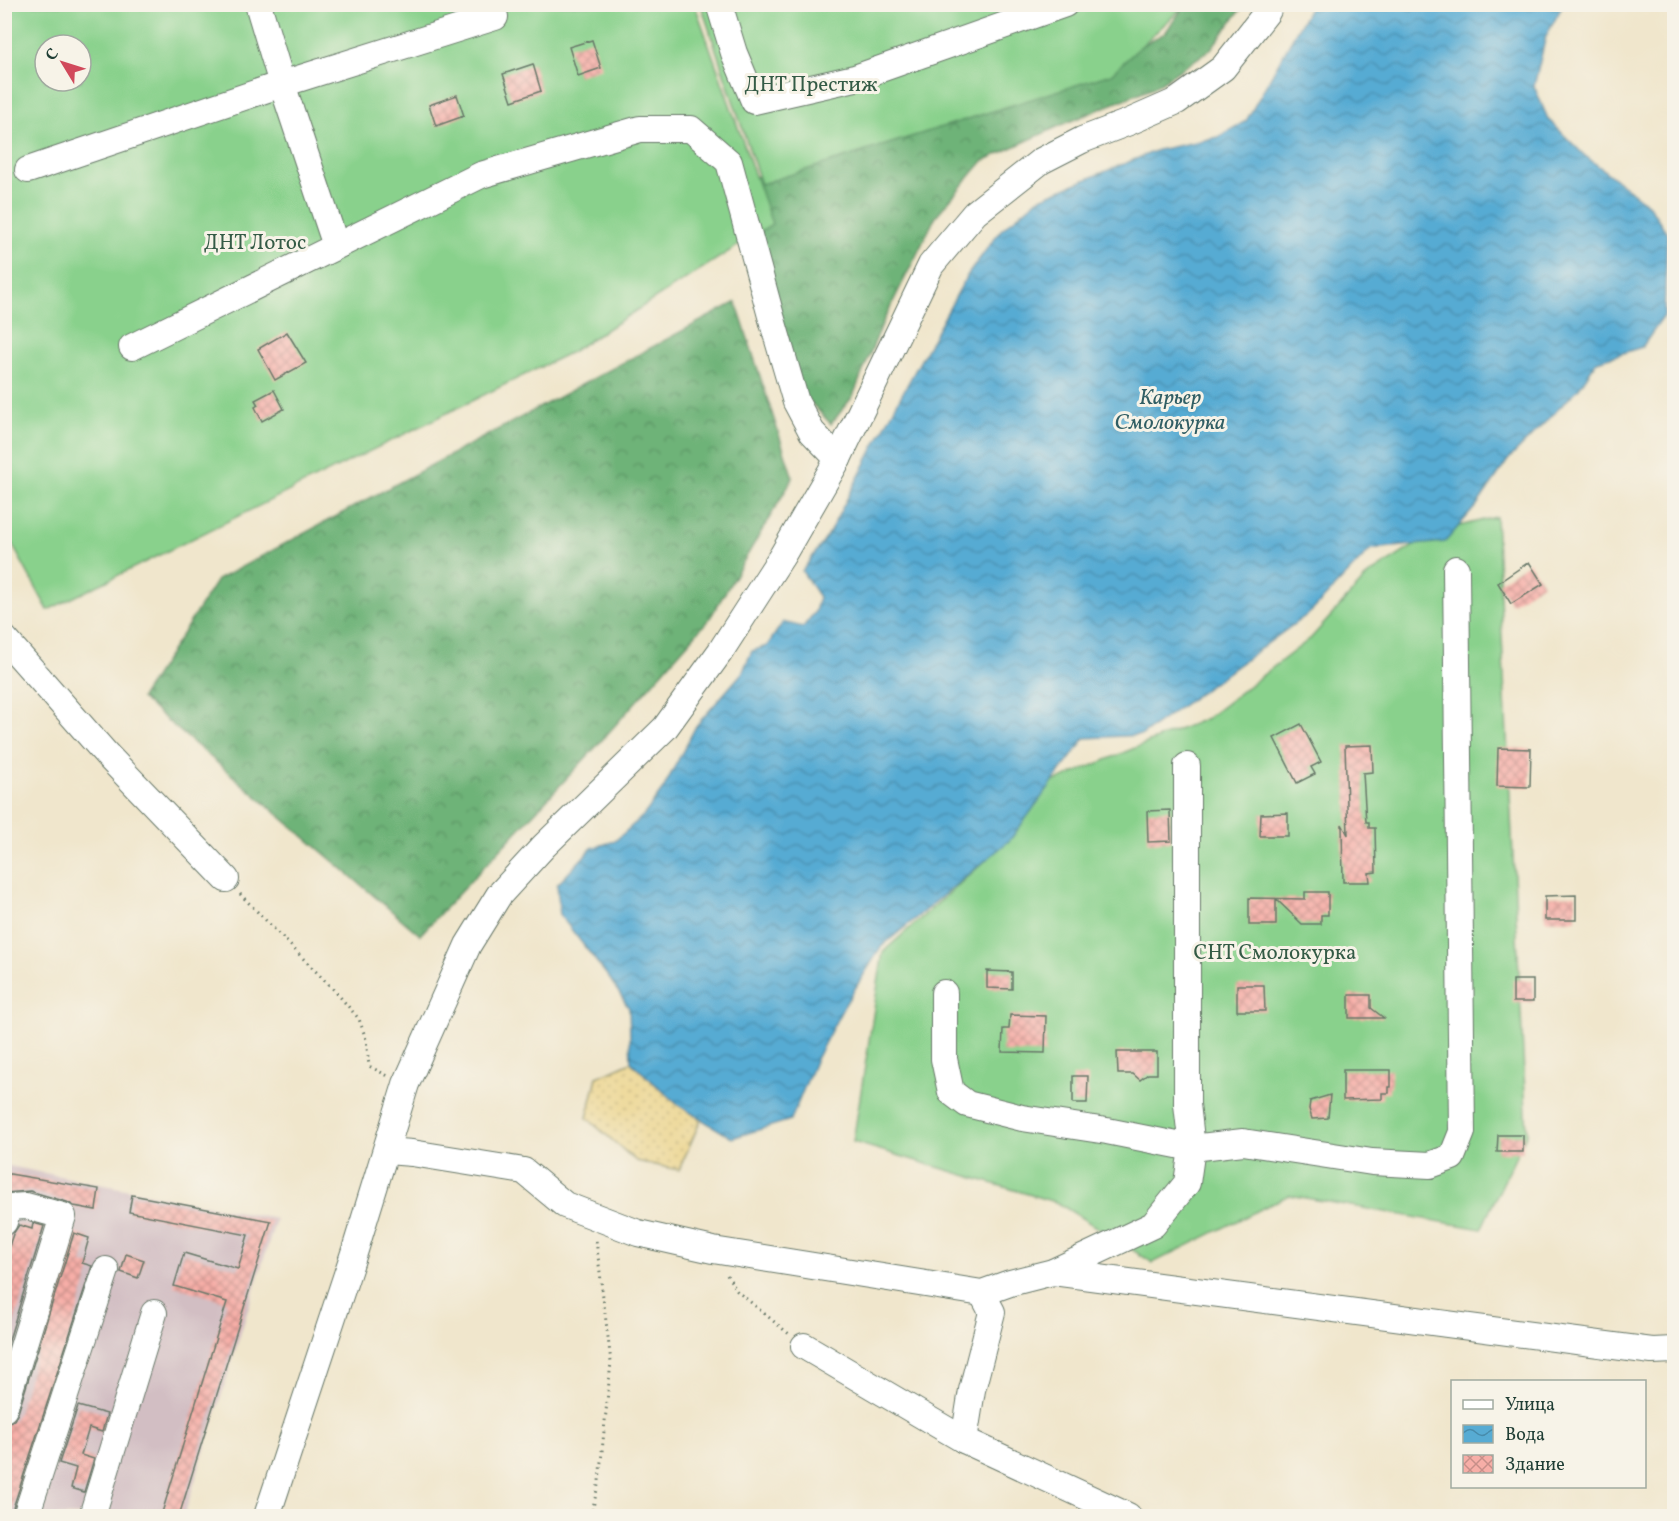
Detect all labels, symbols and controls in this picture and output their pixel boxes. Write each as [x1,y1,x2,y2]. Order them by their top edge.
north arrow [33,33,93,93]
text: С [41,44,65,66]
park label: ДНТ Престиж [744,71,878,100]
park label: ДНТ Лотос [204,229,306,258]
water label: Карьер Смолокурка [1115,383,1225,439]
park label: СНТ Смолокурка [1194,939,1356,968]
legend [1451,1380,1646,1488]
text: Улица [1505,1393,1555,1418]
text: Вода [1505,1423,1545,1448]
text: Здание [1505,1453,1565,1478]

